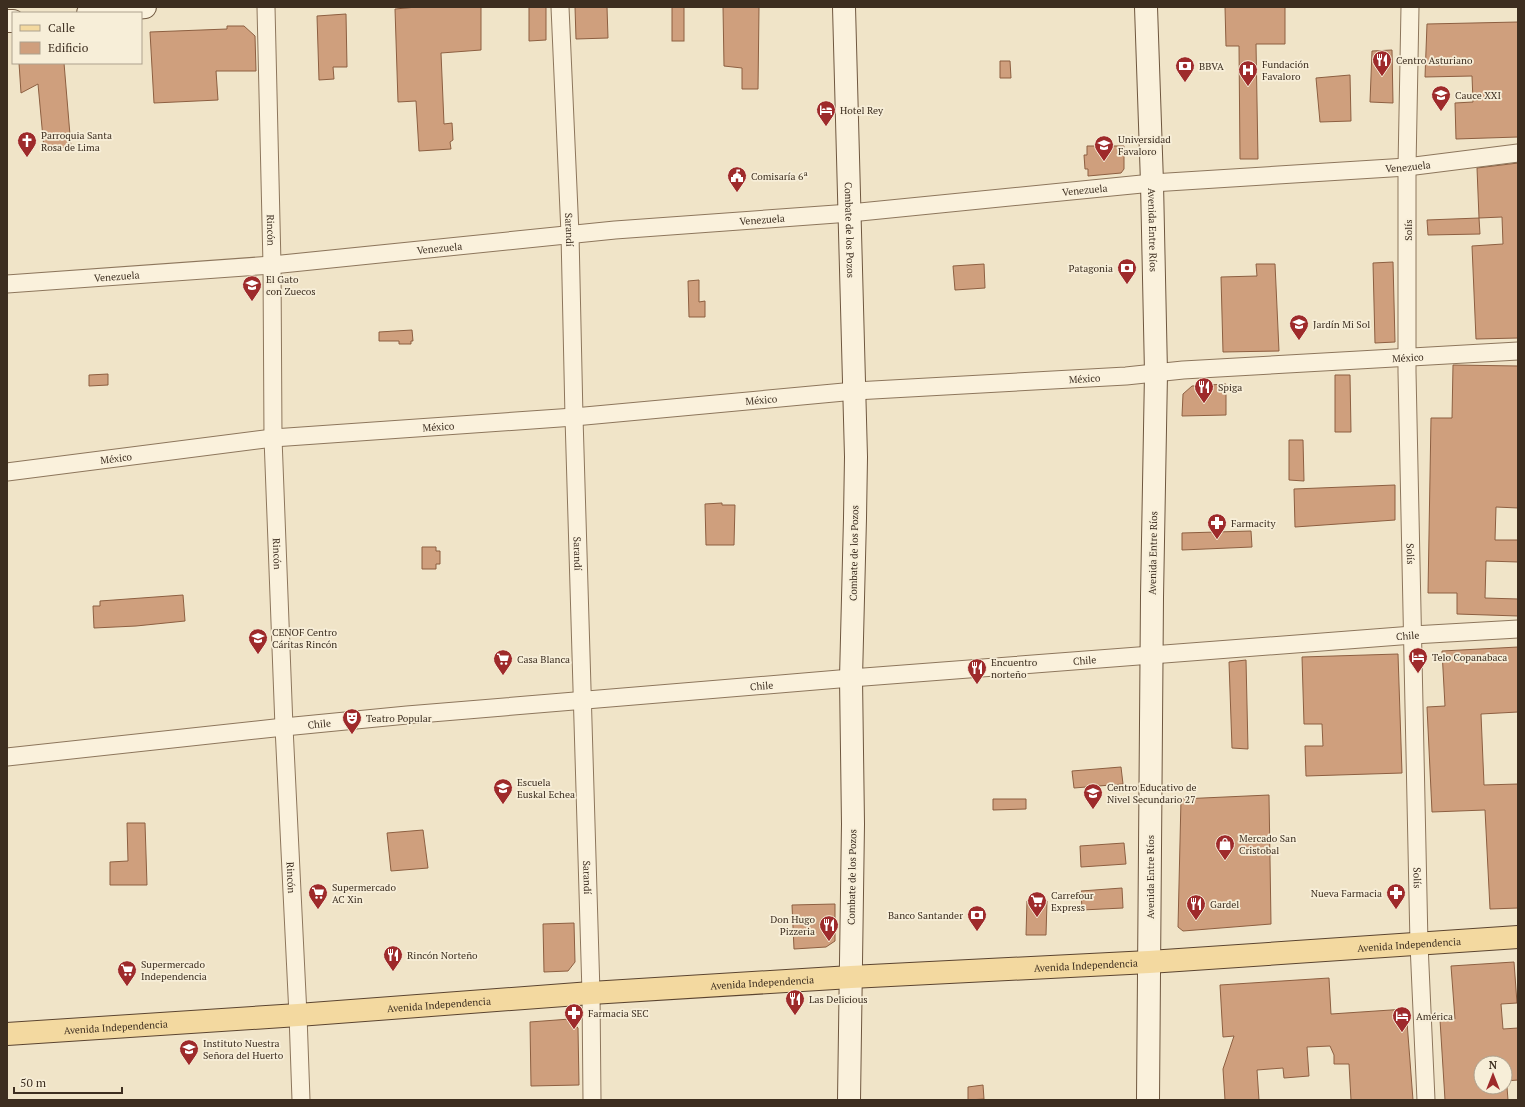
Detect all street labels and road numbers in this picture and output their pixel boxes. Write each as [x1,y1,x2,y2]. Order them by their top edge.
street label: Venezuela [1385,158,1431,175]
street label: Venezuela [1061,181,1108,198]
street label: Combate de los Pozos [842,182,858,278]
street label: Avenida Entre Ríos [1146,188,1160,272]
street label: Venezuela [739,211,785,227]
street label: Sarandí [563,213,577,247]
street label: Rincón [264,214,278,246]
street label: Solís [1402,219,1415,241]
street label: Venezuela [416,239,463,257]
street label: Venezuela [94,268,140,284]
street label: México [1392,350,1425,365]
street label: México [1068,371,1101,386]
street label: México [745,392,778,408]
street label: México [422,419,455,434]
street label: México [100,450,133,467]
street label: Combate de los Pozos [847,505,861,601]
street label: Avenida Entre Ríos [1146,511,1160,595]
street label: Sarandí [571,537,585,571]
street label: Rincón [270,538,285,570]
street label: Solís [1404,543,1418,565]
street label: Chile [1395,628,1420,643]
street label: Chile [1072,653,1097,668]
street label: Chile [749,678,774,693]
street label: Chile [307,716,331,731]
street label: Combate de los Pozos [845,829,859,925]
street label: Avenida Entre Ríos [1144,835,1157,919]
street label: Sarandí [581,860,595,895]
street label: Rincón [284,862,299,894]
street label: Solís [1411,867,1424,889]
street label: Avenida Independencia [1357,934,1461,954]
street label: Avenida Independencia [1033,956,1138,974]
street label: Avenida Independencia [710,973,815,992]
street label: Avenida Independencia [387,994,491,1015]
street label: Avenida Independencia [63,1017,168,1037]

